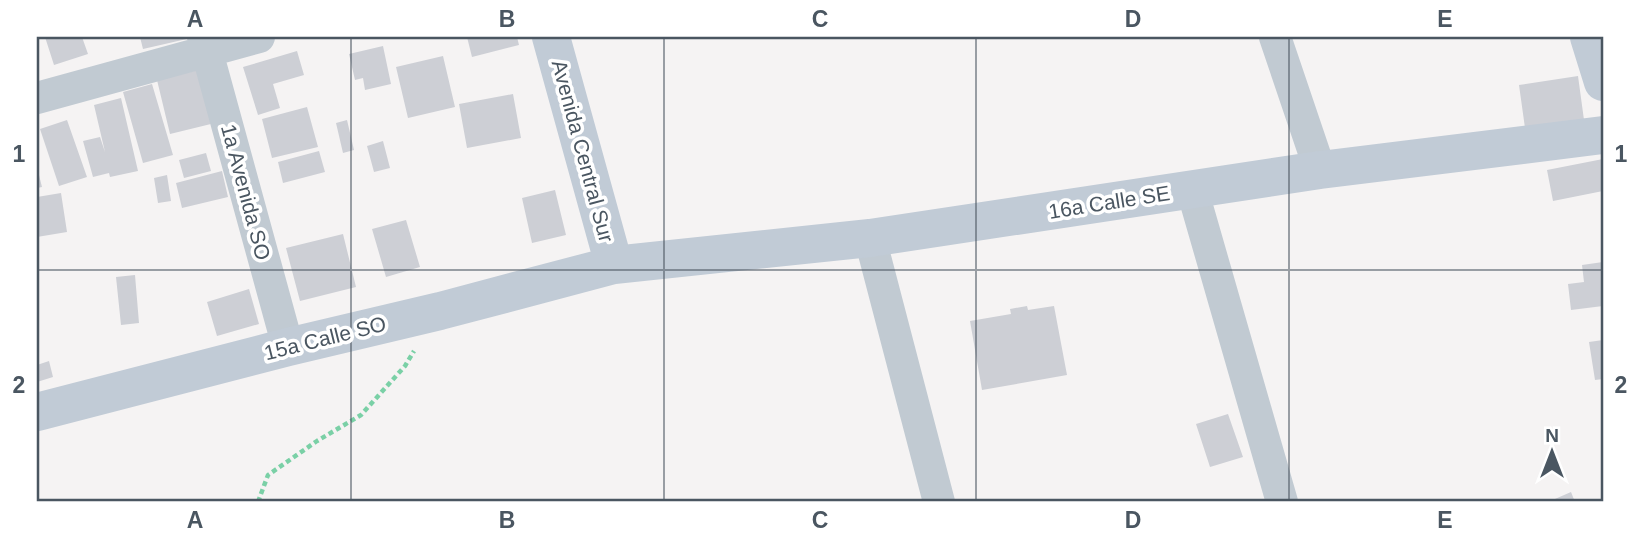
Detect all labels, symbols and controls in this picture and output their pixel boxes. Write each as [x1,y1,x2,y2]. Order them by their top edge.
text: A [187,6,203,32]
text: B [499,6,515,32]
text: C [812,6,828,32]
text: D [1125,6,1141,32]
text: E [1437,6,1453,32]
street label: Avenida Central Sur [548,57,618,245]
street label: 1a Avenida SO [217,122,275,262]
text: 1 [13,141,26,167]
text: 1 [1615,141,1628,167]
street label: 16a Calle SE [1047,181,1171,223]
street label: 15a Calle SO [262,312,388,364]
text: 2 [13,372,25,398]
text: 2 [1615,372,1627,398]
north arrow [1518,416,1588,486]
text: N [1545,425,1559,446]
text: A [187,507,203,533]
text: B [499,507,515,533]
text: C [812,507,828,533]
text: D [1125,507,1141,533]
text: E [1437,507,1453,533]

